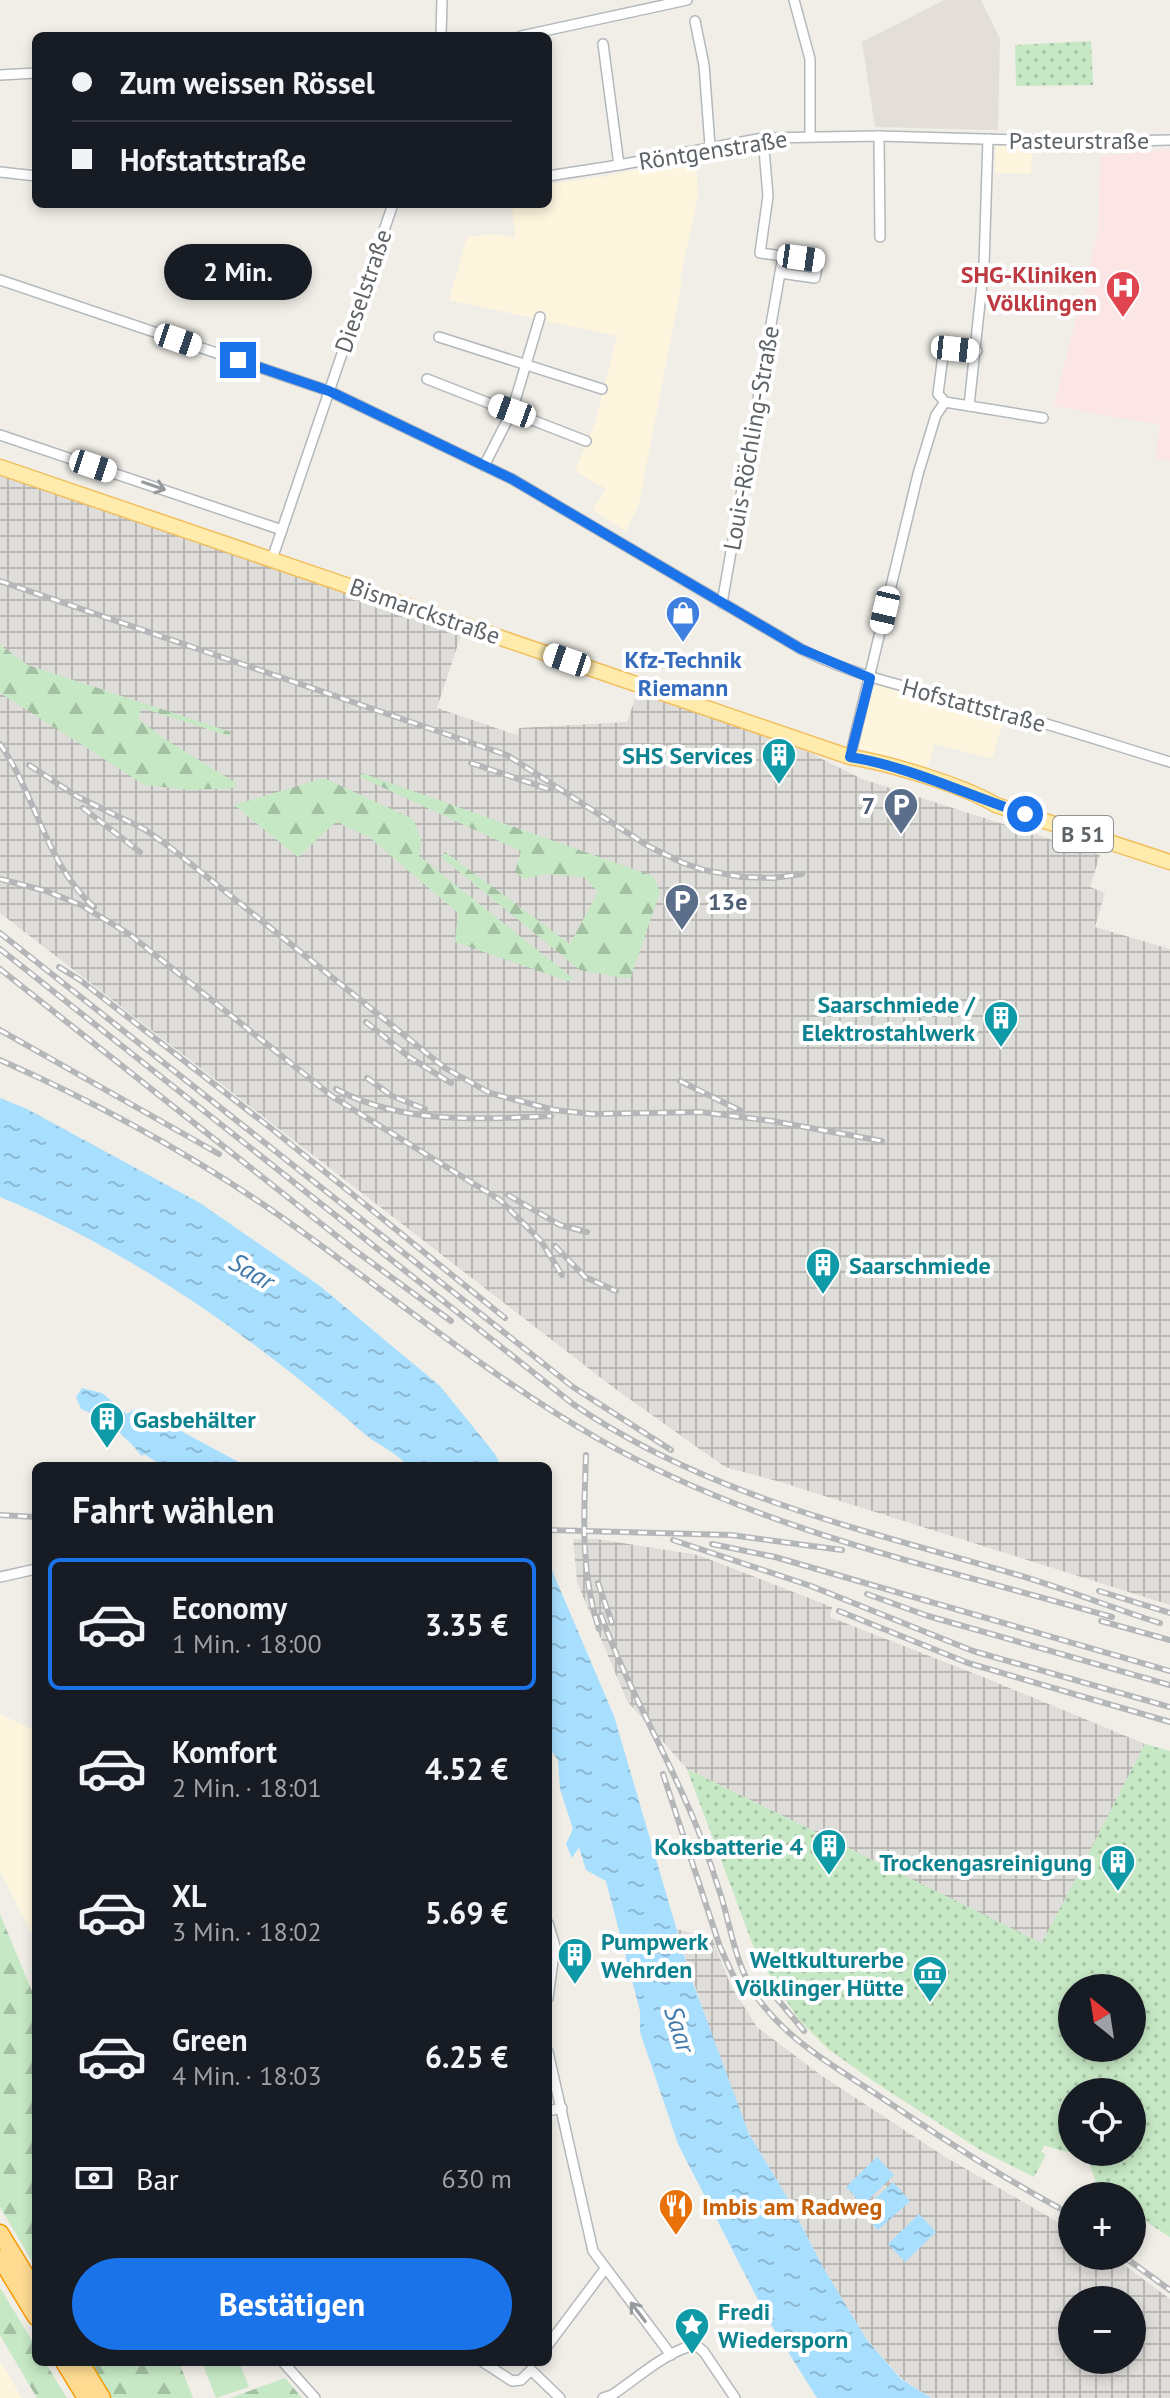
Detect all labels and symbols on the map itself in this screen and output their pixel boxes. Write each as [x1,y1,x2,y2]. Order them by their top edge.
street label: Röntgenstraße [637,123,789,177]
street label: Pasteurstraße [1009,125,1149,156]
street label: Dieselstraße [327,225,399,357]
car [776,243,826,273]
callout: 2 Min. [164,244,312,300]
place label: SHG-Kliniken Völklingen [961,259,1097,318]
hospital icon: SHG-Kliniken Völklingen [1104,269,1142,319]
car [151,321,205,359]
street label: Louis-Röchling-Straße [716,323,786,553]
car [930,335,980,363]
route end [220,342,256,378]
car [485,392,539,430]
car [66,447,120,485]
one-way arrow [141,479,166,494]
street label: Bismarckstraße [346,571,504,651]
car [868,584,902,636]
shop icon: Kfz-Technik Riemann [664,594,702,644]
car [540,641,594,679]
place label: Kfz-Technik Riemann [625,644,742,703]
street label: Hofstattstraße [899,671,1049,739]
building icon: SHS Services [760,736,798,786]
place label: SHS Services [622,740,753,771]
parking icon: 7 [882,786,920,836]
place label: 7 [861,790,875,821]
route start [1007,796,1043,832]
road number: B 51 [1053,816,1113,852]
parking icon: 13e [663,882,701,932]
place label: 13e [708,886,747,917]
place label: Saarschmiede / Elektrostahlwerk [802,989,976,1048]
building icon: Saarschmiede / Elektrostahlwerk [982,999,1020,1049]
water label: Saar [223,1245,282,1298]
building icon: Saarschmiede [804,1246,842,1296]
place label: Saarschmiede [849,1250,991,1281]
building icon: Gasbehälter [88,1400,126,1450]
place label: Gasbehälter [133,1404,256,1435]
building icon: Koksbatterie 4 [810,1827,848,1877]
place label: Koksbatterie 4 [654,1831,803,1862]
building icon: Trockengasreinigung [1099,1843,1137,1893]
place label: Trockengasreinigung [879,1847,1092,1878]
place label: Pumpwerk Wehrden [601,1926,709,1985]
building icon: Pumpwerk Wehrden [556,1936,594,1986]
place label: Weltkulturerbe Völklinger Hütte [734,1944,904,2003]
museum icon: Weltkulturerbe Völklinger Hütte [911,1954,949,2004]
north arrow [1058,1974,1146,2062]
water label: Saar [657,2002,703,2058]
restaurant icon: Imbis am Radweg [657,2187,695,2237]
place label: Imbis am Radweg [702,2191,882,2222]
place label: Fredi Wiedersporn [718,2296,848,2355]
one-way arrow [630,2301,647,2323]
place icon: Fredi Wiedersporn [673,2306,711,2356]

